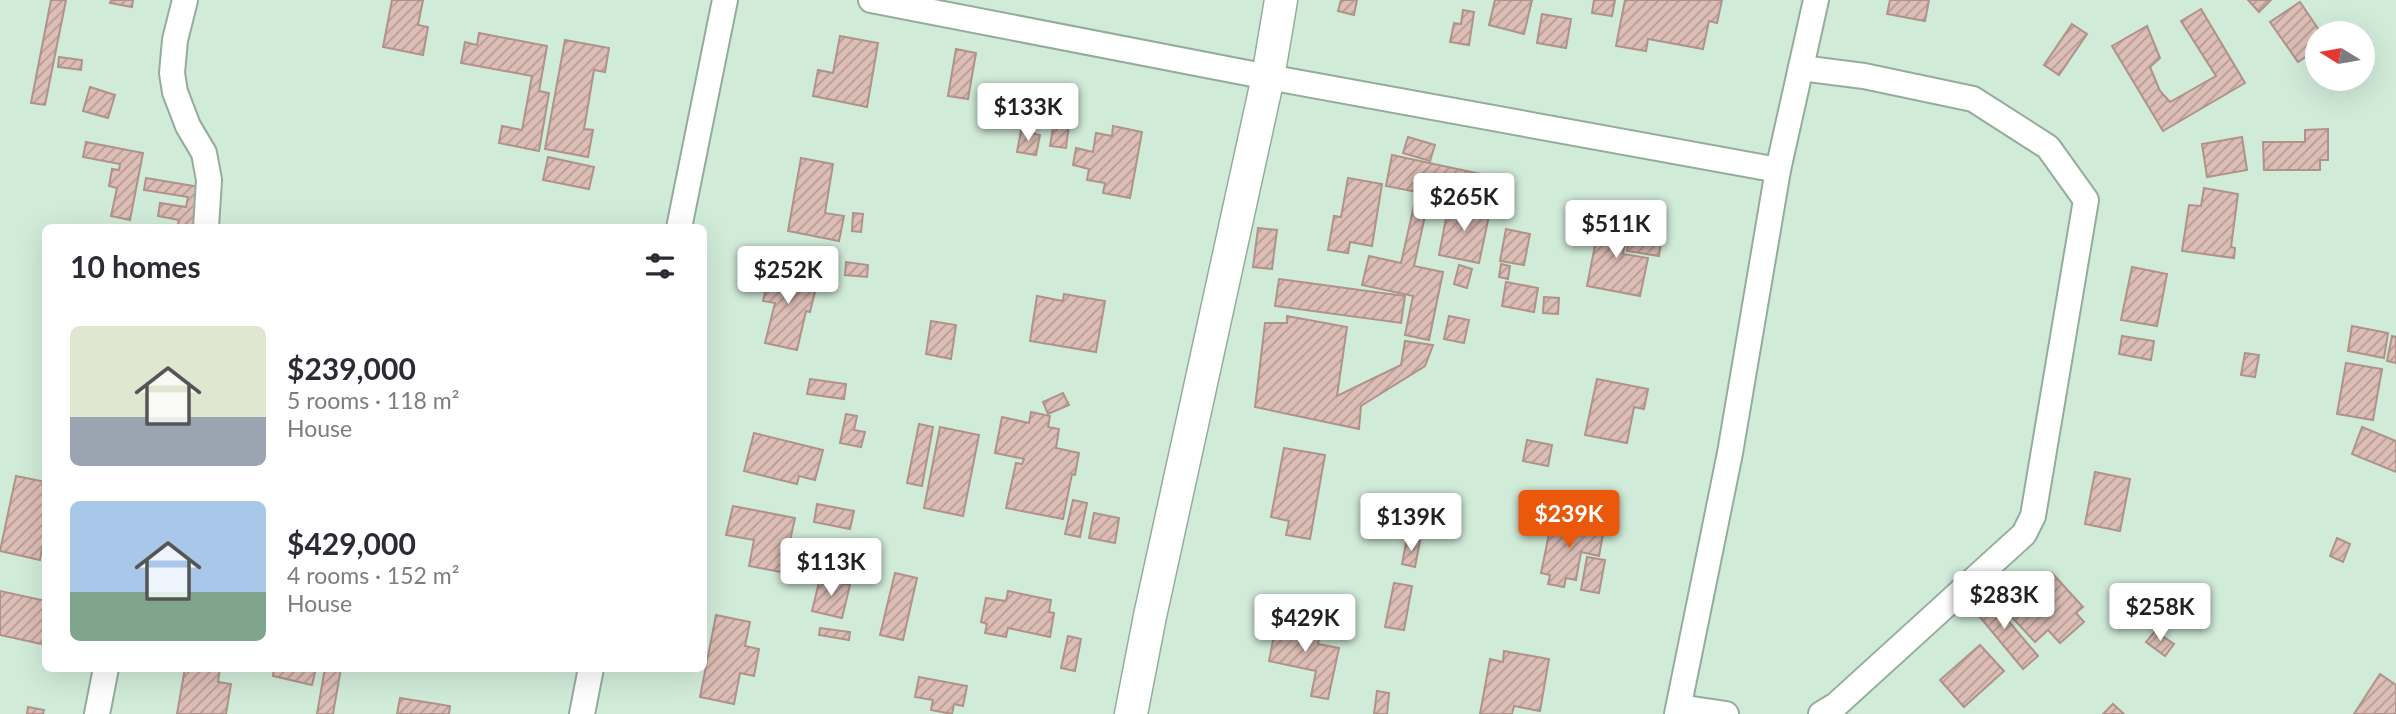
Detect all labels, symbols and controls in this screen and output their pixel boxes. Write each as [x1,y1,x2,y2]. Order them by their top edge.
north arrow [2305,21,2375,91]
map controls [2305,21,2375,91]
pin: $133K [979,83,1077,143]
text: $133K [993,92,1063,120]
pin: $265K [1415,174,1513,233]
text: $265K [1429,182,1499,210]
pin: $511K [1567,201,1665,260]
text: $511K [1581,209,1651,237]
pin: $252K [739,246,837,306]
icon: filters [641,247,679,285]
text: 10 homes [70,248,201,284]
text: $252K [753,255,823,283]
text: $239,000 [287,350,416,386]
icon: home [126,354,210,438]
text: 5 rooms · 118 m² [287,386,459,414]
text: House [287,414,352,442]
pin: $239K [1520,490,1618,550]
pin: $139K [1362,494,1460,553]
text: $239K [1534,499,1604,527]
text: $139K [1376,502,1446,530]
text: $429,000 [287,525,416,561]
icon: home [126,529,210,613]
pin: $113K [782,538,880,598]
text: $113K [796,547,866,575]
text: 4 rooms · 152 m² [287,561,459,589]
pin: $283K [1955,572,2053,631]
text: $283K [1969,580,2039,608]
pin: $258K [2111,584,2209,643]
text: House [287,589,352,617]
text: $258K [2125,592,2195,620]
pin: $429K [1256,594,1354,654]
text: $429K [1270,603,1340,631]

